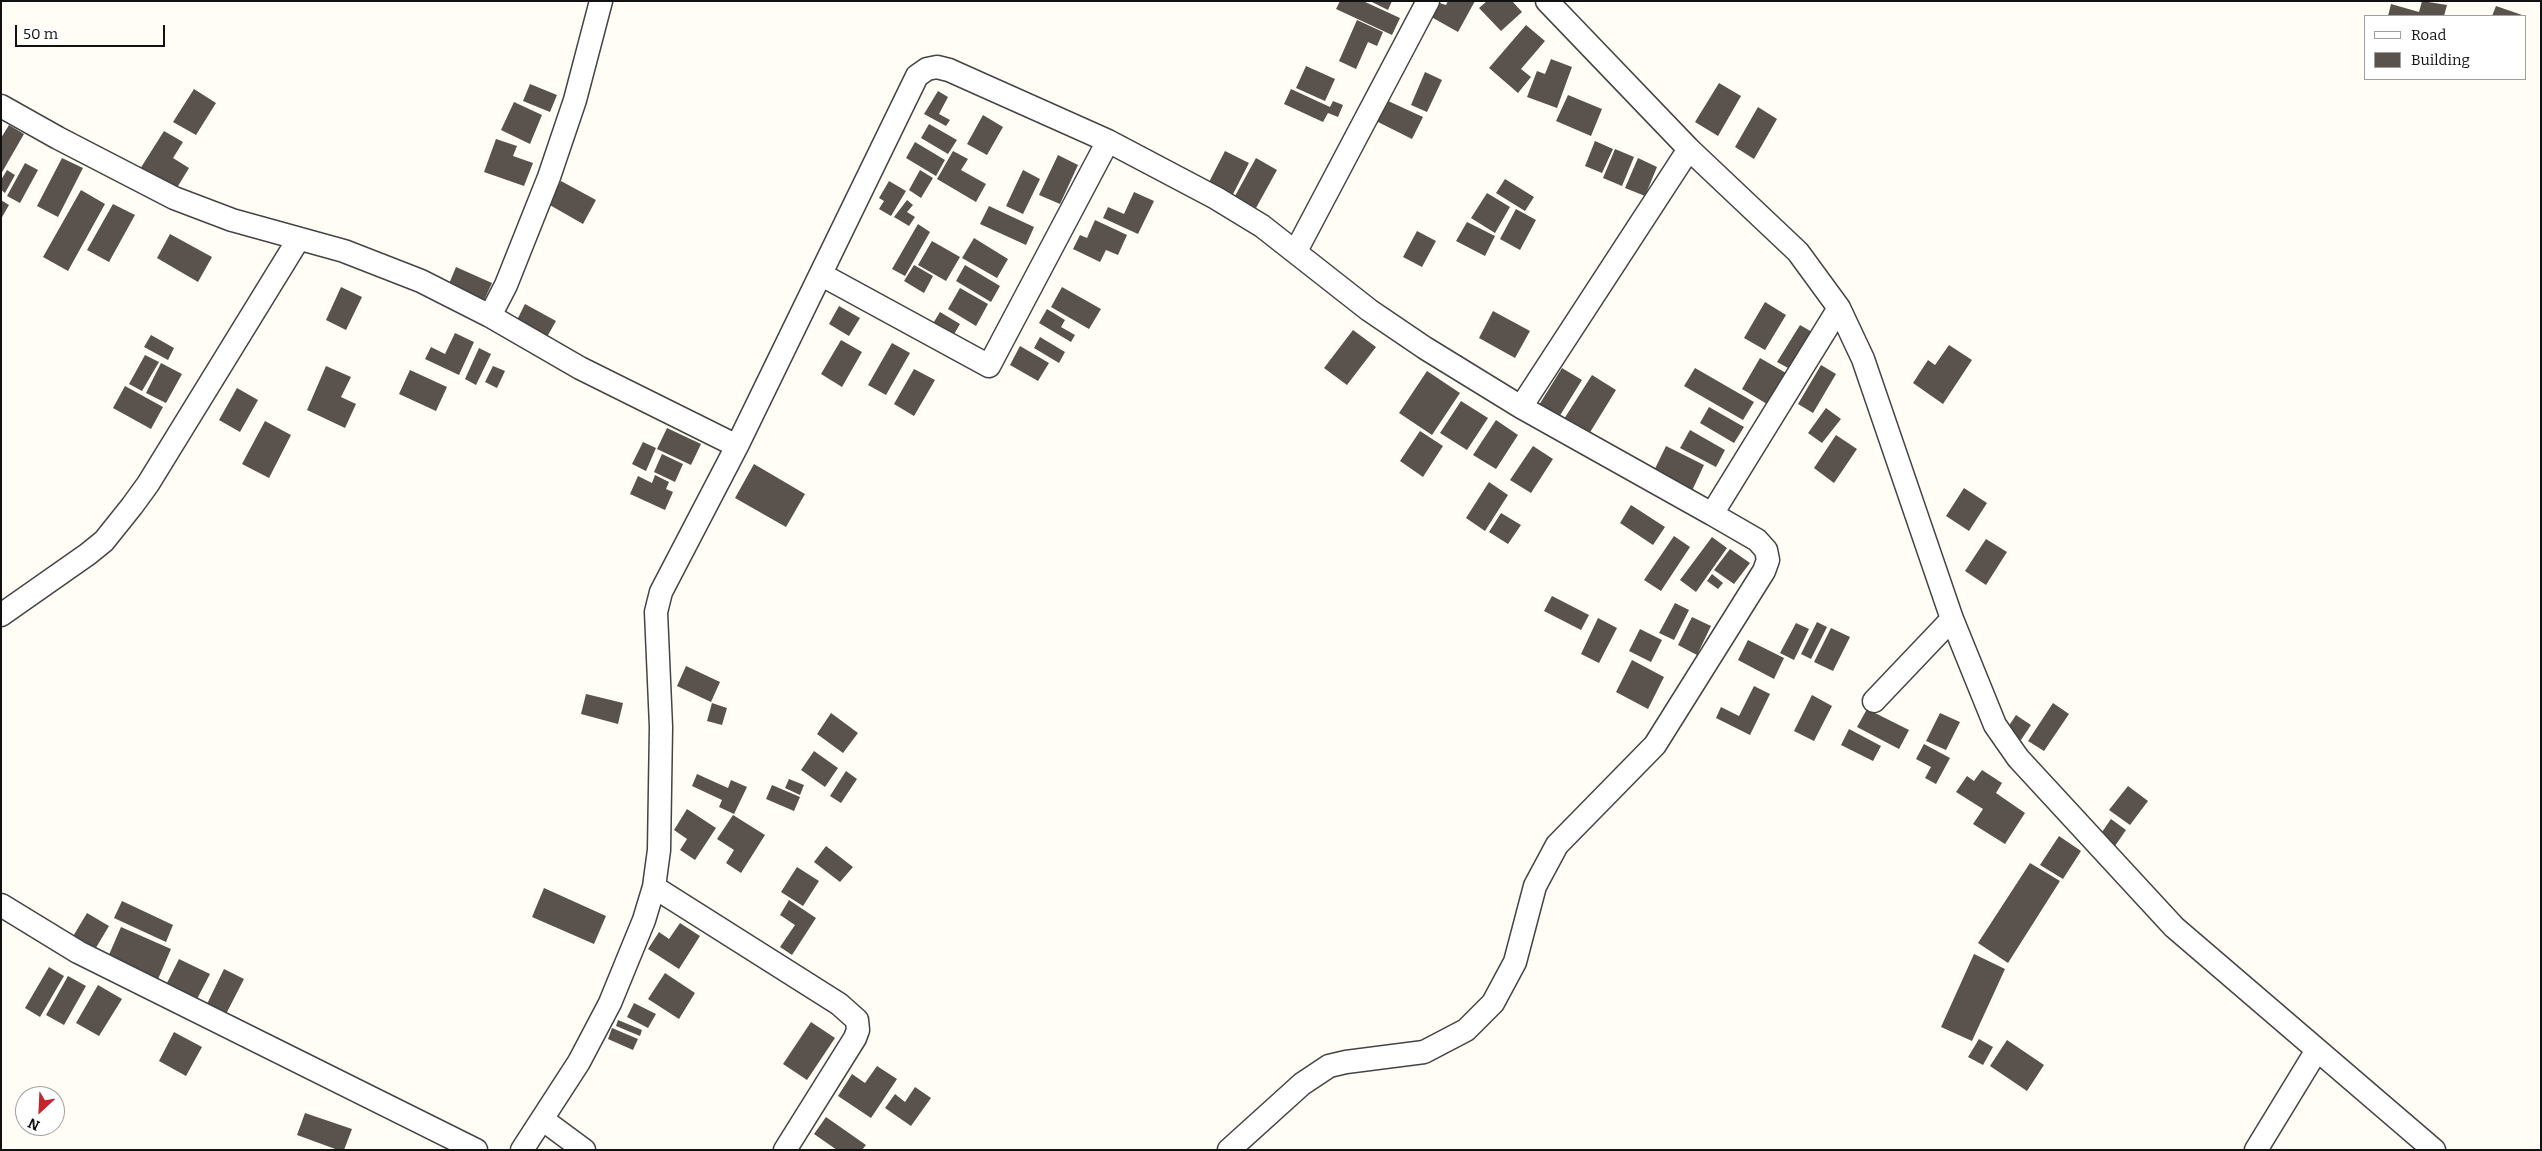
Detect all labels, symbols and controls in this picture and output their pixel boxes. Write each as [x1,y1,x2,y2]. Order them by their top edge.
scale bar [18,15,168,47]
legend [2364,15,2527,80]
text: 50 m [23,25,58,43]
text: Road [2411,26,2446,44]
text: Building [2411,51,2470,69]
north arrow [15,1086,65,1136]
text: N [25,1114,42,1134]

